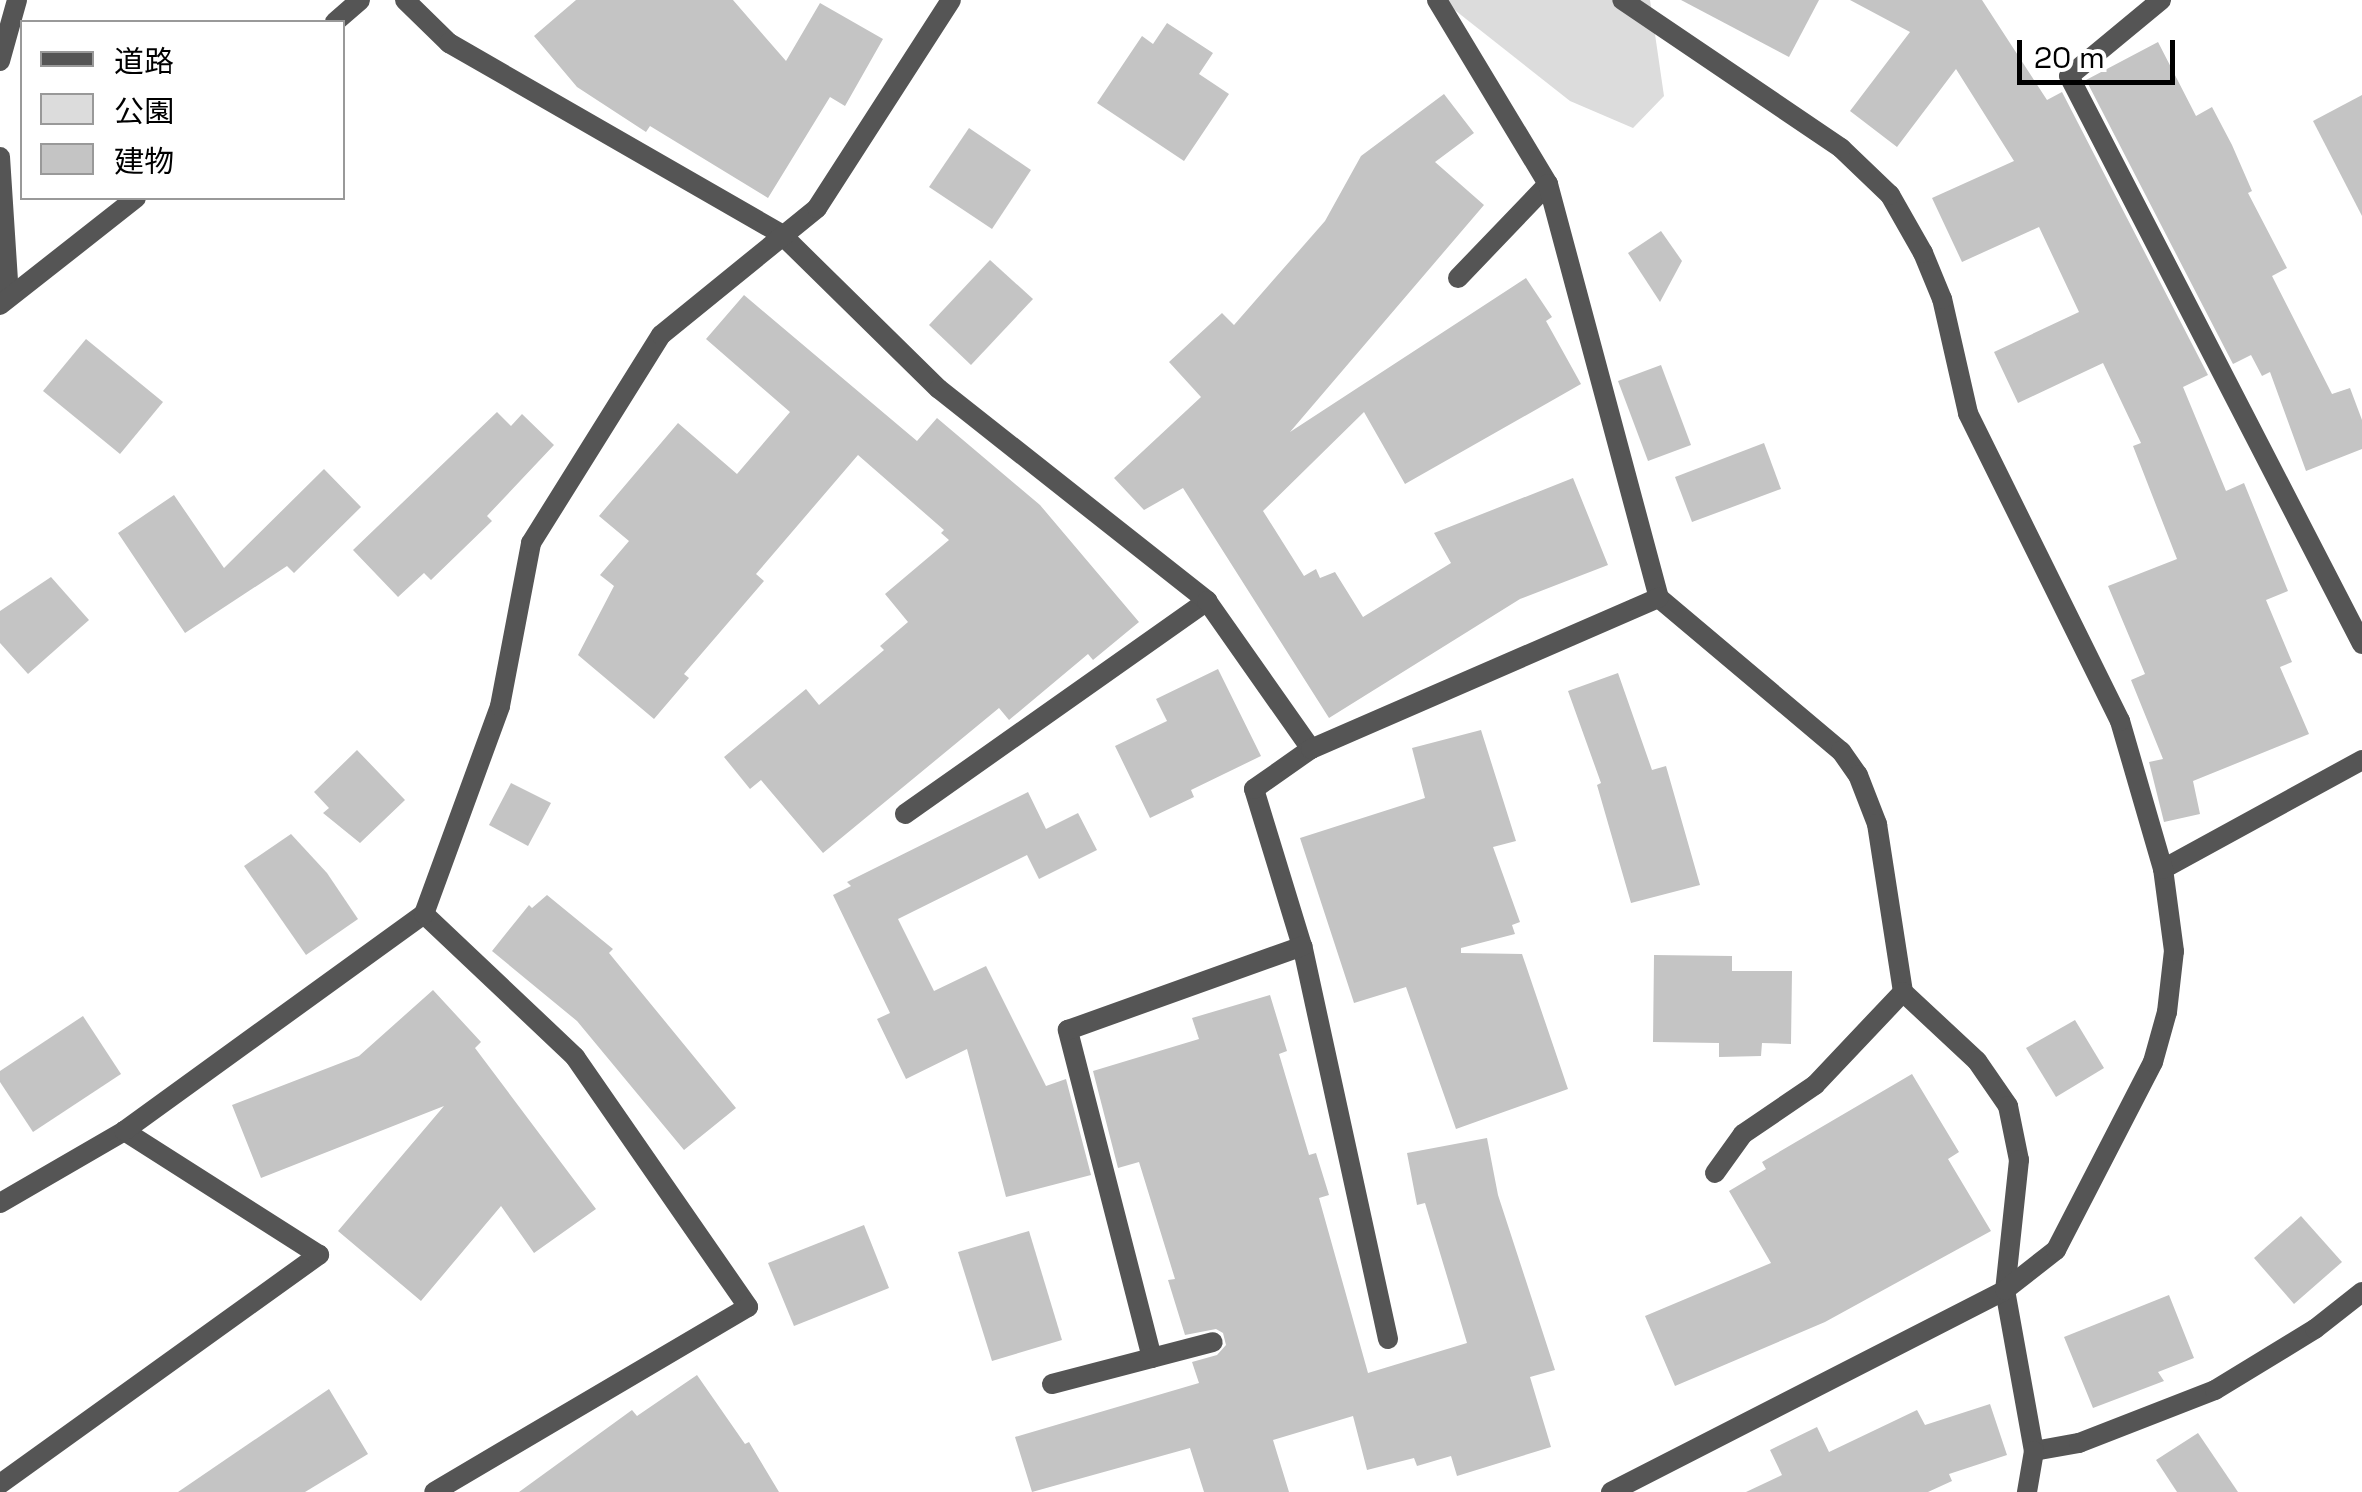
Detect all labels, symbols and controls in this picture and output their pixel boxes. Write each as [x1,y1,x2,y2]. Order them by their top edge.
legend [20,20,345,200]
scale bar [2022,20,2180,82]
text: 20 m [2034,38,2105,77]
text: 道路 [114,42,174,81]
text: 公園 [114,92,174,131]
text: 建物 [114,142,174,181]

